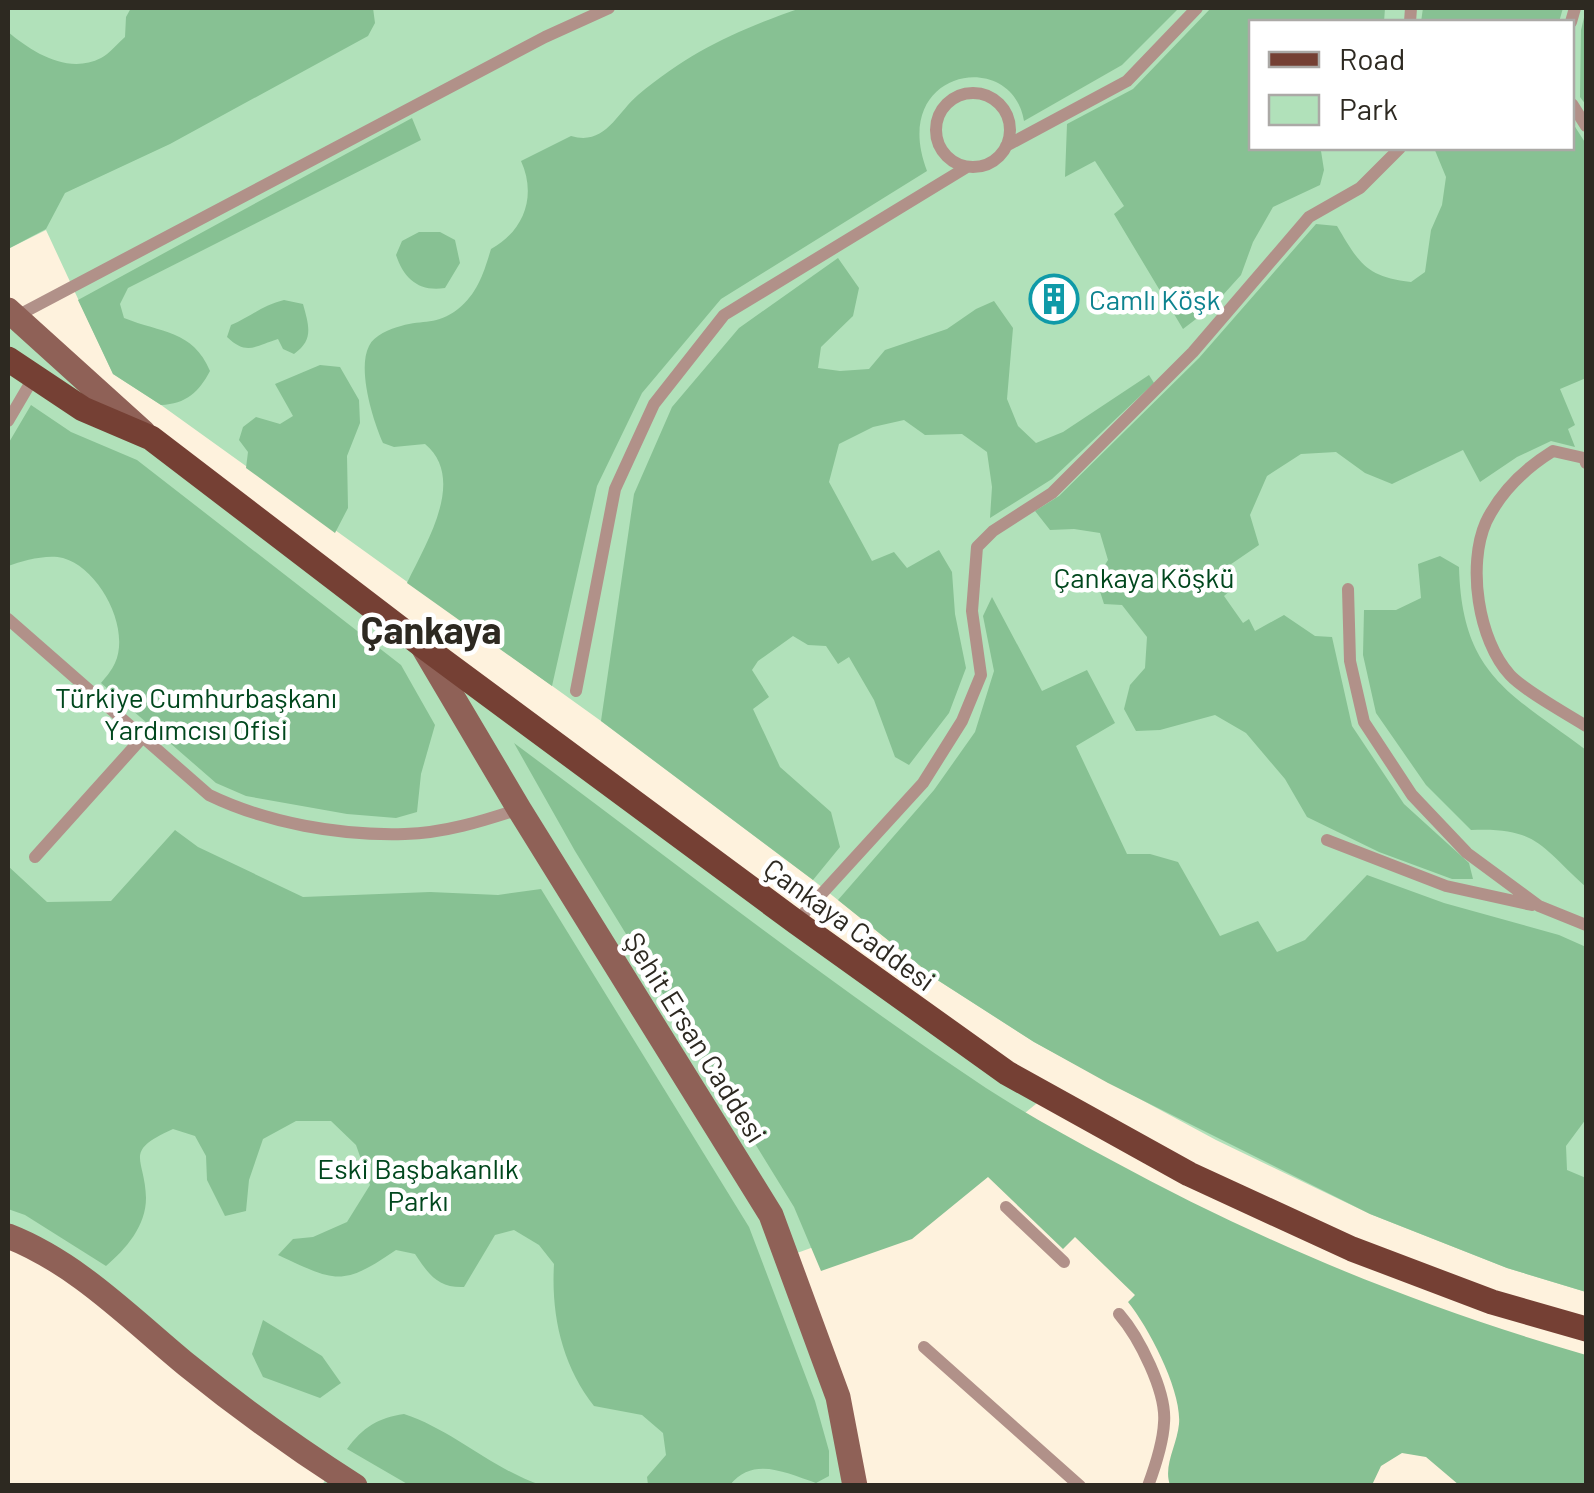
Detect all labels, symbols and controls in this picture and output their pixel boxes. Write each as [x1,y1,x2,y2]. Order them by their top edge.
legend [1249,20,1574,150]
text: Road [1339,40,1405,76]
text: Park [1339,90,1398,126]
building icon: Camlı Köşk [1028,273,1080,325]
place label: Camlı Köşk [1089,282,1221,316]
park label: Çankaya Köşkü [1054,560,1234,594]
district label: Çankaya [361,606,501,652]
park label: Türkiye Cumhurbaşkanı Yardımcısı Ofisi [55,680,337,746]
street label: Çankaya Caddesi [758,850,942,998]
street label: Şehit Ersan Caddesi [618,925,774,1149]
park label: Eski Başbakanlık Parkı [317,1151,519,1217]

